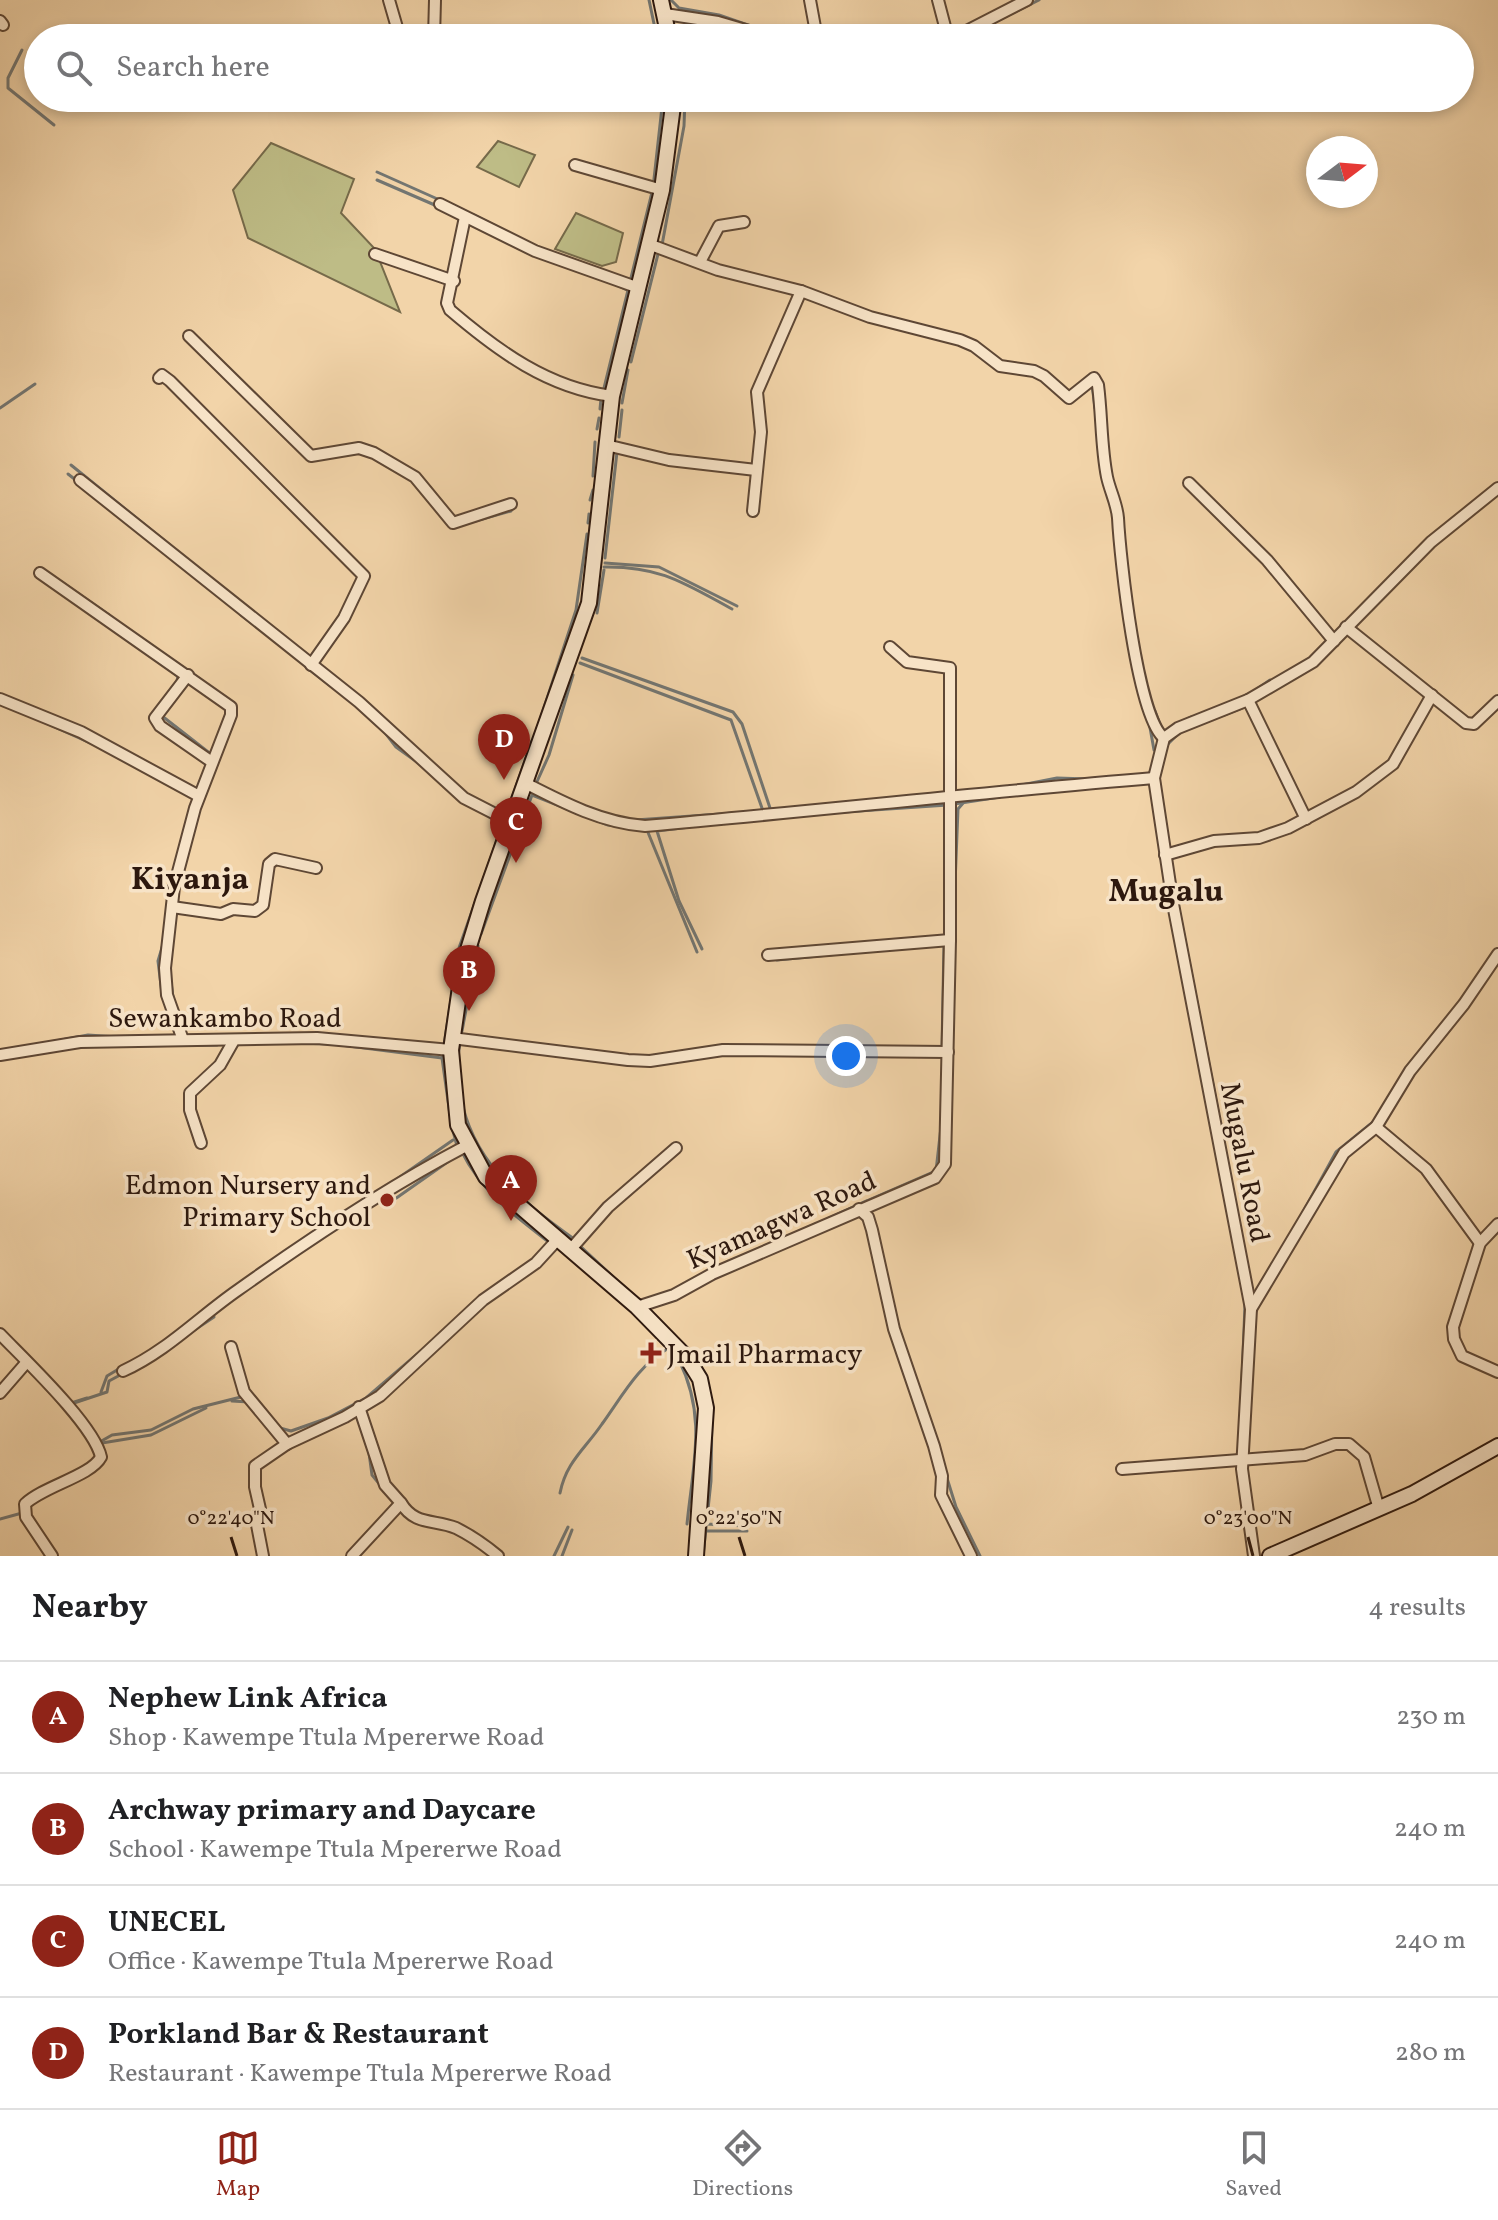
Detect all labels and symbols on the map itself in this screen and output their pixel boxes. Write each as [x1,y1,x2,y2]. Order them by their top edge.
north arrow [1306,136,1378,208]
pin: D [478,714,530,780]
pin: C [490,797,542,863]
district label: Kiyanja [131,859,249,903]
district label: Mugalu [1108,871,1224,915]
pin: B [443,945,495,1011]
street label: Sewankambo Road [108,1000,342,1039]
your location [826,1036,866,1076]
street label: Mugalu Road [1209,1079,1278,1246]
pin: A [485,1155,537,1221]
street label: Kyamagwa Road [681,1162,883,1281]
place label: Edmon Nursery and Primary School [125,1167,371,1238]
marker: Edmon Nursery and Primary School [378,1191,396,1209]
place label: Jmail Pharmacy [667,1336,862,1375]
marker: Jmail Pharmacy [642,1344,660,1362]
text: 0°22'40"N [187,1505,275,1533]
text: 0°22'50"N [696,1505,782,1533]
text: 0°23'00"N [1204,1505,1292,1533]

